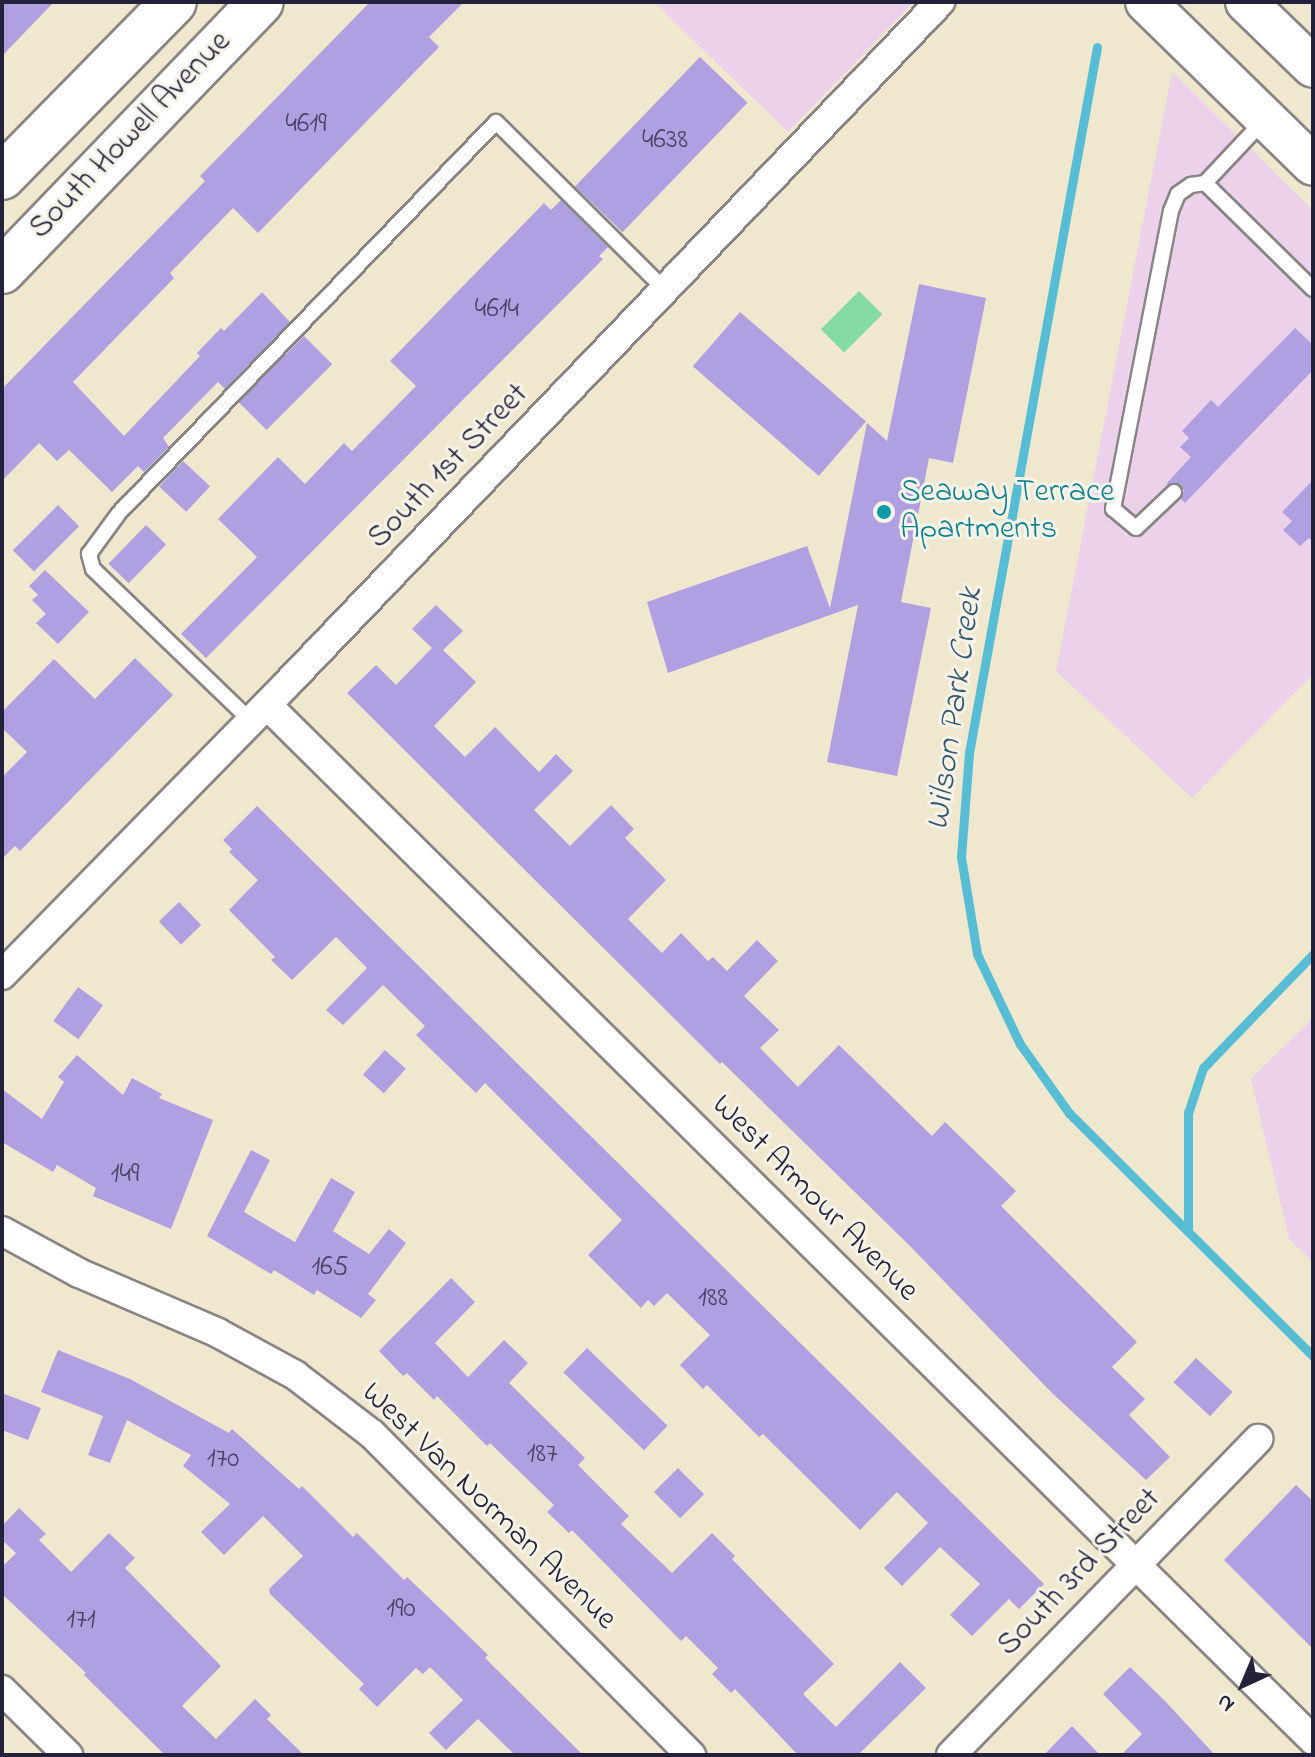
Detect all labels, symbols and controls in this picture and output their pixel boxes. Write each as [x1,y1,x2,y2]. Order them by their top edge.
street label: South Howell Avenue [22,24,240,248]
house number: 4619 [285,108,327,142]
house number: 4638 [642,124,688,158]
house number: 4614 [475,293,519,327]
street label: South 1st Street [360,376,538,558]
place label: Seaway Terrace Apartments [900,475,1115,550]
marker: Seaway Terrace Apartments [875,503,893,521]
water label: Wilson Park Creek [919,585,993,833]
street label: West Armour Avenue [702,1087,926,1311]
house number: 149 [111,1158,139,1192]
house number: 165 [311,1251,349,1285]
house number: 188 [698,1282,728,1316]
street label: West Van Norman Avenue [352,1375,624,1639]
house number: 187 [527,1438,557,1472]
house number: 170 [207,1443,239,1477]
street label: South 3rd Street [990,1481,1170,1665]
house number: 190 [386,1593,416,1627]
house number: 171 [66,1604,96,1638]
north arrow [1203,1645,1283,1725]
text: N [1210,1686,1243,1719]

